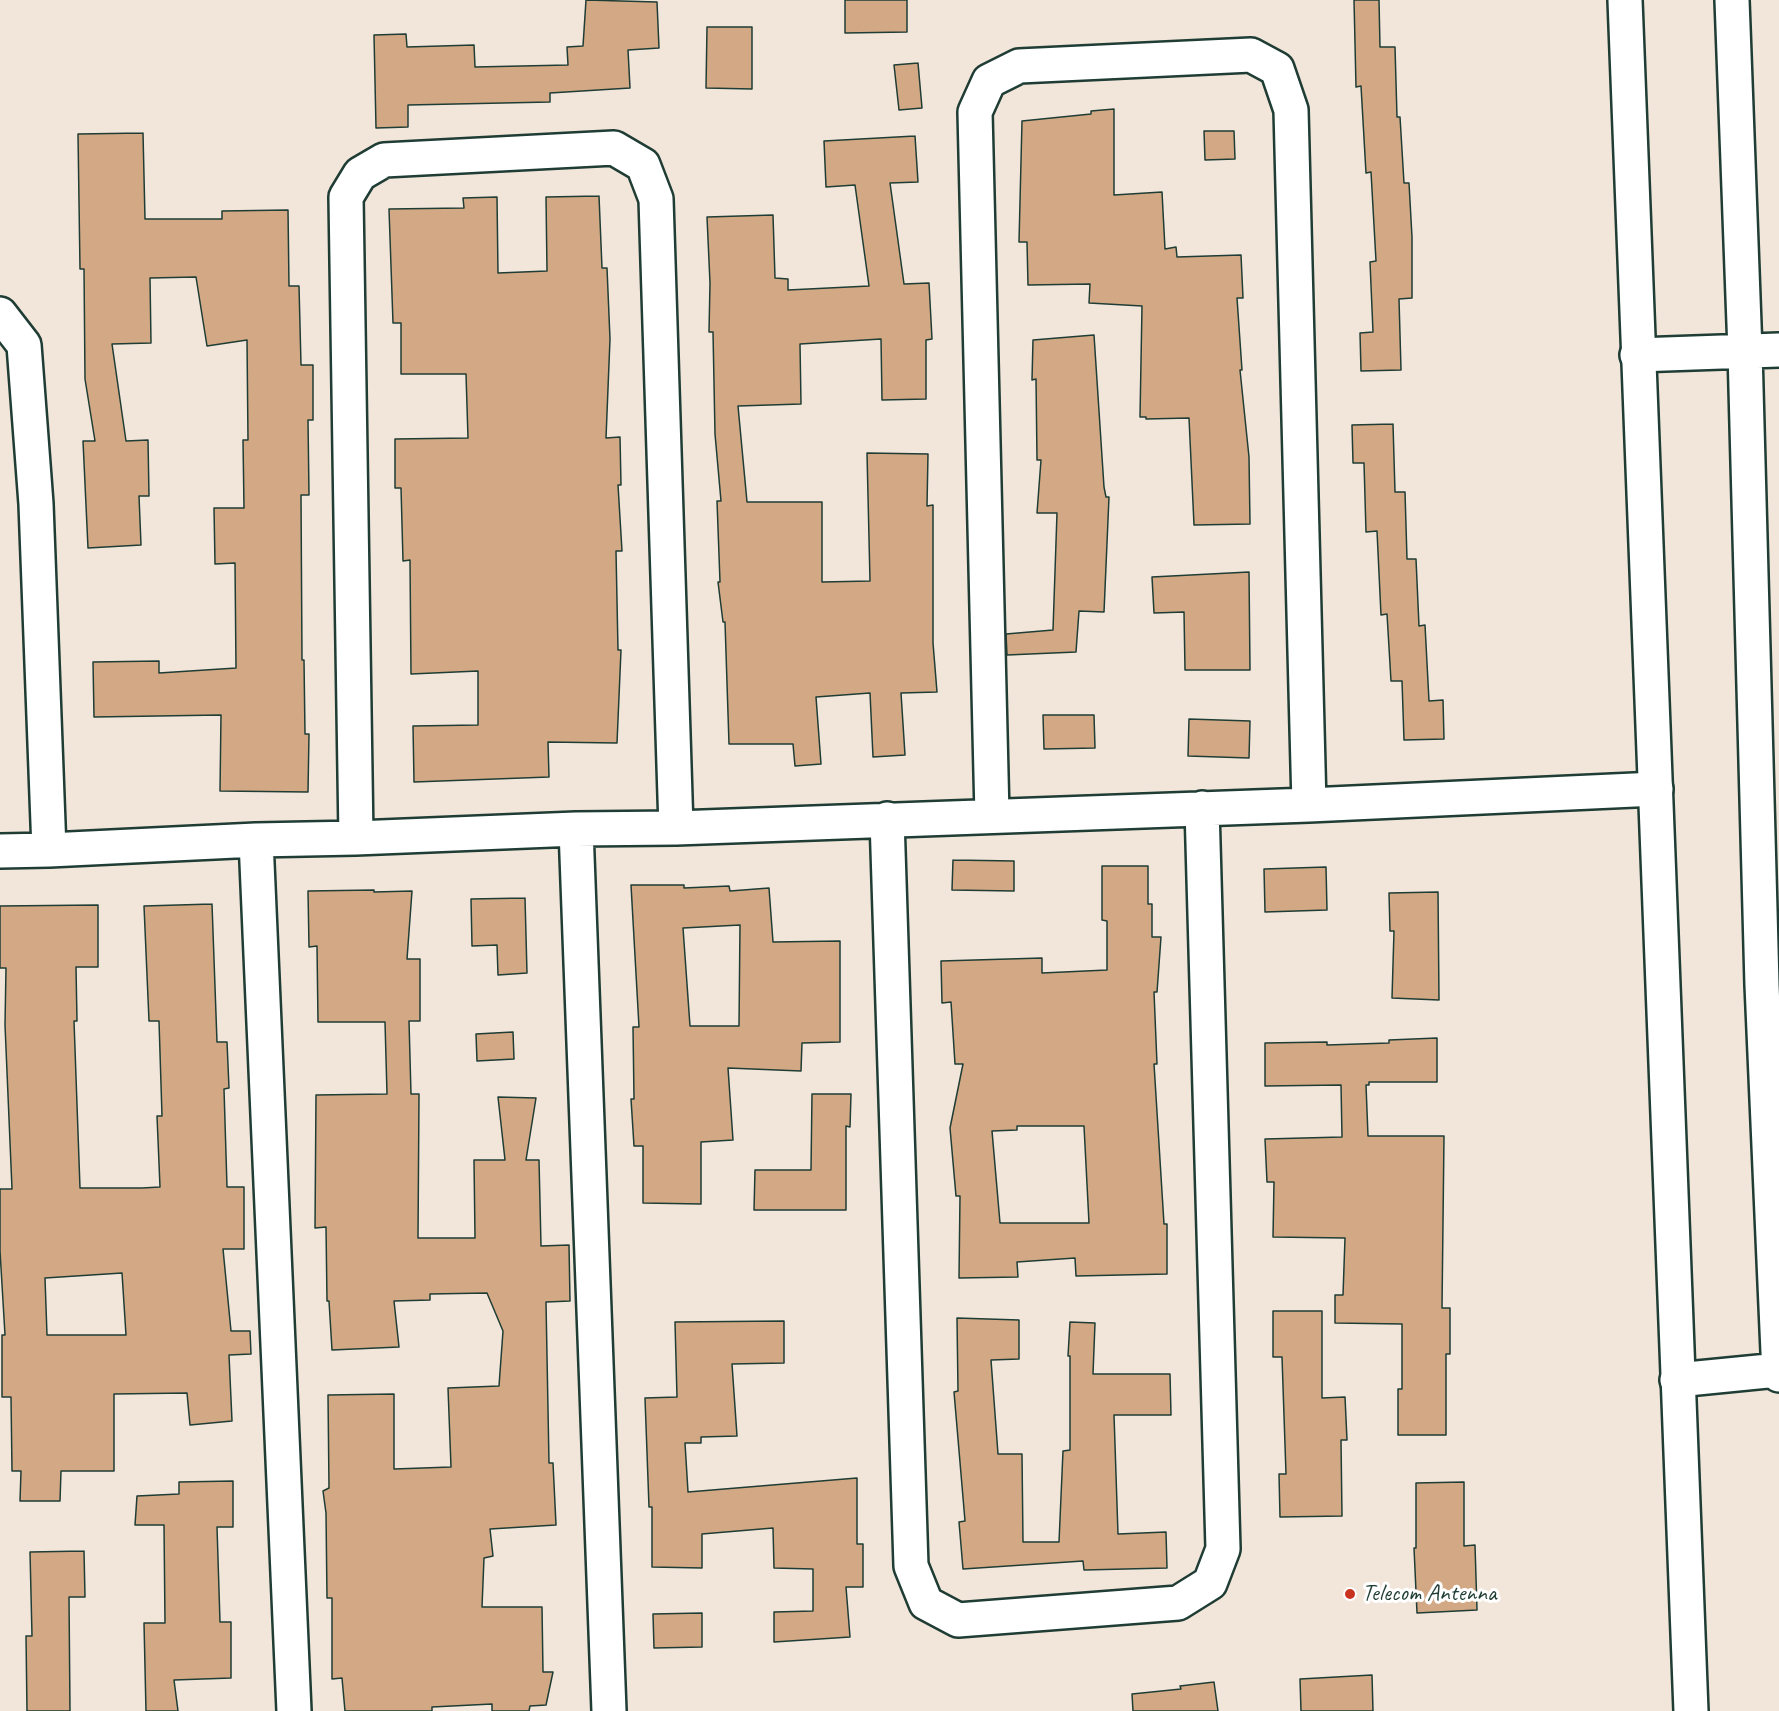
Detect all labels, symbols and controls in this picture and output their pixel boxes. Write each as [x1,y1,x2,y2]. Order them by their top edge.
place label: Telecom Antenna [1362,1580,1496,1608]
marker: Telecom Antenna [1343,1587,1357,1601]

